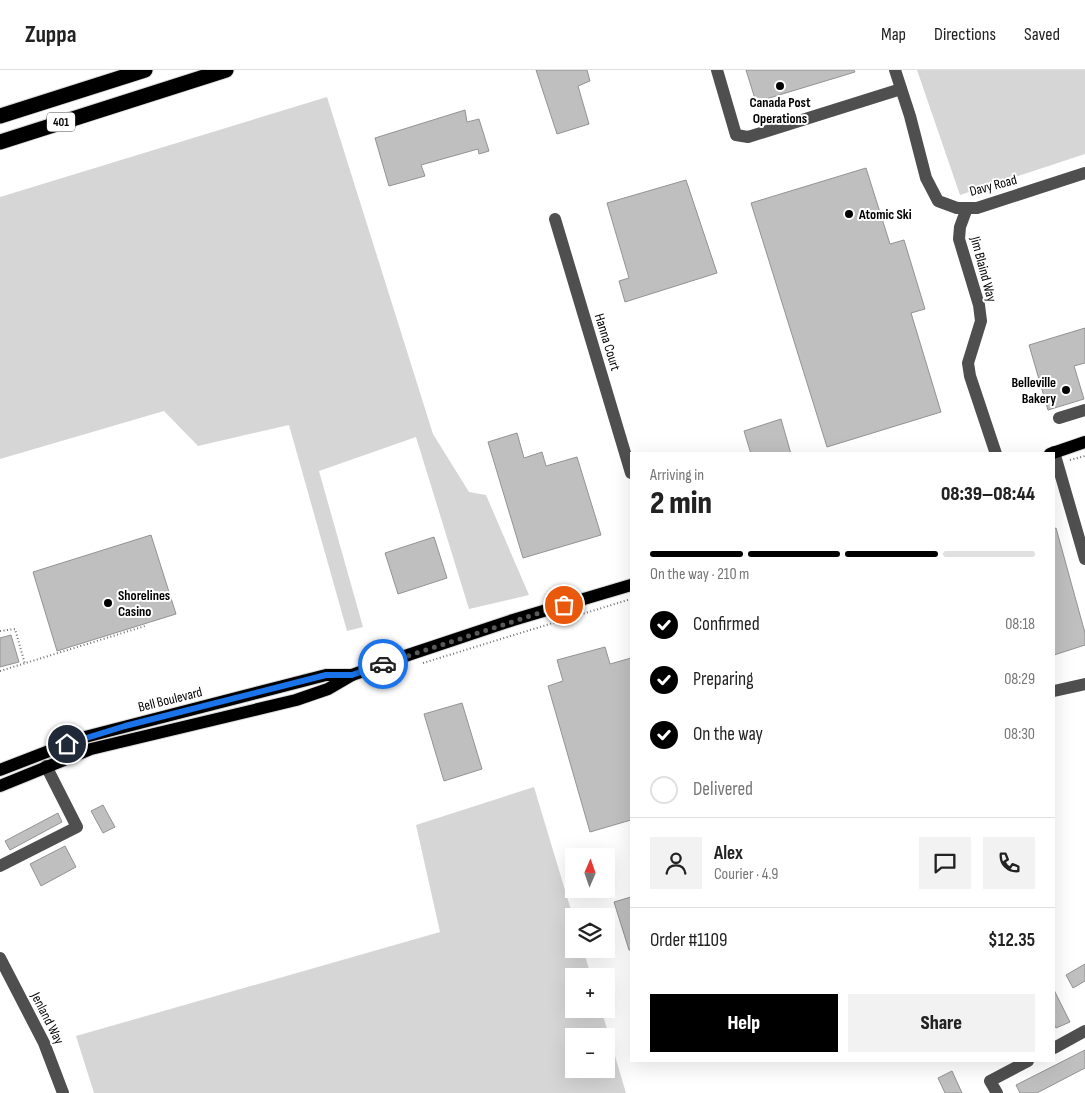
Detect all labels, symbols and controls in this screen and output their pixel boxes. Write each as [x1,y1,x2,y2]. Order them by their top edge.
text: Zuppa [25,20,76,49]
text: Map [881,24,906,45]
text: Directions [934,24,996,45]
text: Saved [1024,24,1060,45]
marker: Canada Post Operations [774,80,786,92]
place label: Canada Post Operations [749,94,811,127]
road number: 401 [47,112,75,132]
street label: Davy Road [968,171,1019,200]
place label: Atomic Ski [858,206,912,223]
marker: Atomic Ski [843,208,855,220]
street label: Jim Blaind Way [966,234,1001,304]
street label: Hanna Court [591,312,624,373]
place label: Belleville Bakery [1011,374,1056,407]
marker: Belleville Bakery [1060,384,1072,396]
text: Arriving in [650,466,704,485]
text: 08:39–08:44 [941,483,1035,506]
text: 2 min [650,484,712,523]
text: On the way · 210 m [650,565,749,584]
pin [543,584,585,626]
place label: Shorelines Casino [118,587,170,620]
icon: bag [550,591,578,619]
marker: Shorelines Casino [102,597,114,609]
icon: check [650,611,678,639]
text: Confirmed [693,613,760,636]
text: 08:18 [1005,615,1035,634]
courier [358,639,408,689]
icon: car [369,650,397,678]
icon: check [650,666,678,694]
text: Preparing [693,668,754,691]
text: 08:29 [1004,670,1035,689]
street label: Bell Boulevard [136,683,204,716]
icon: check [650,721,678,749]
pin [46,723,88,765]
text: On the way [693,723,763,746]
text: 08:30 [1004,725,1035,744]
icon: home [53,730,81,758]
text: Delivered [693,778,753,801]
button: person [650,837,702,889]
button: chat [919,837,971,889]
button: phone [983,837,1035,889]
text: Alex [714,842,743,865]
north arrow [565,848,615,898]
map controls [565,848,615,1078]
text: Courier · 4.9 [714,865,778,884]
button: layers [565,908,615,958]
text: Order #1109 [650,929,727,952]
text: $12.35 [988,929,1035,952]
button: + [565,968,615,1018]
street label: Jenland Way [27,989,68,1048]
button: Help [650,994,838,1052]
button: Share [848,994,1035,1052]
button: − [565,1028,615,1078]

